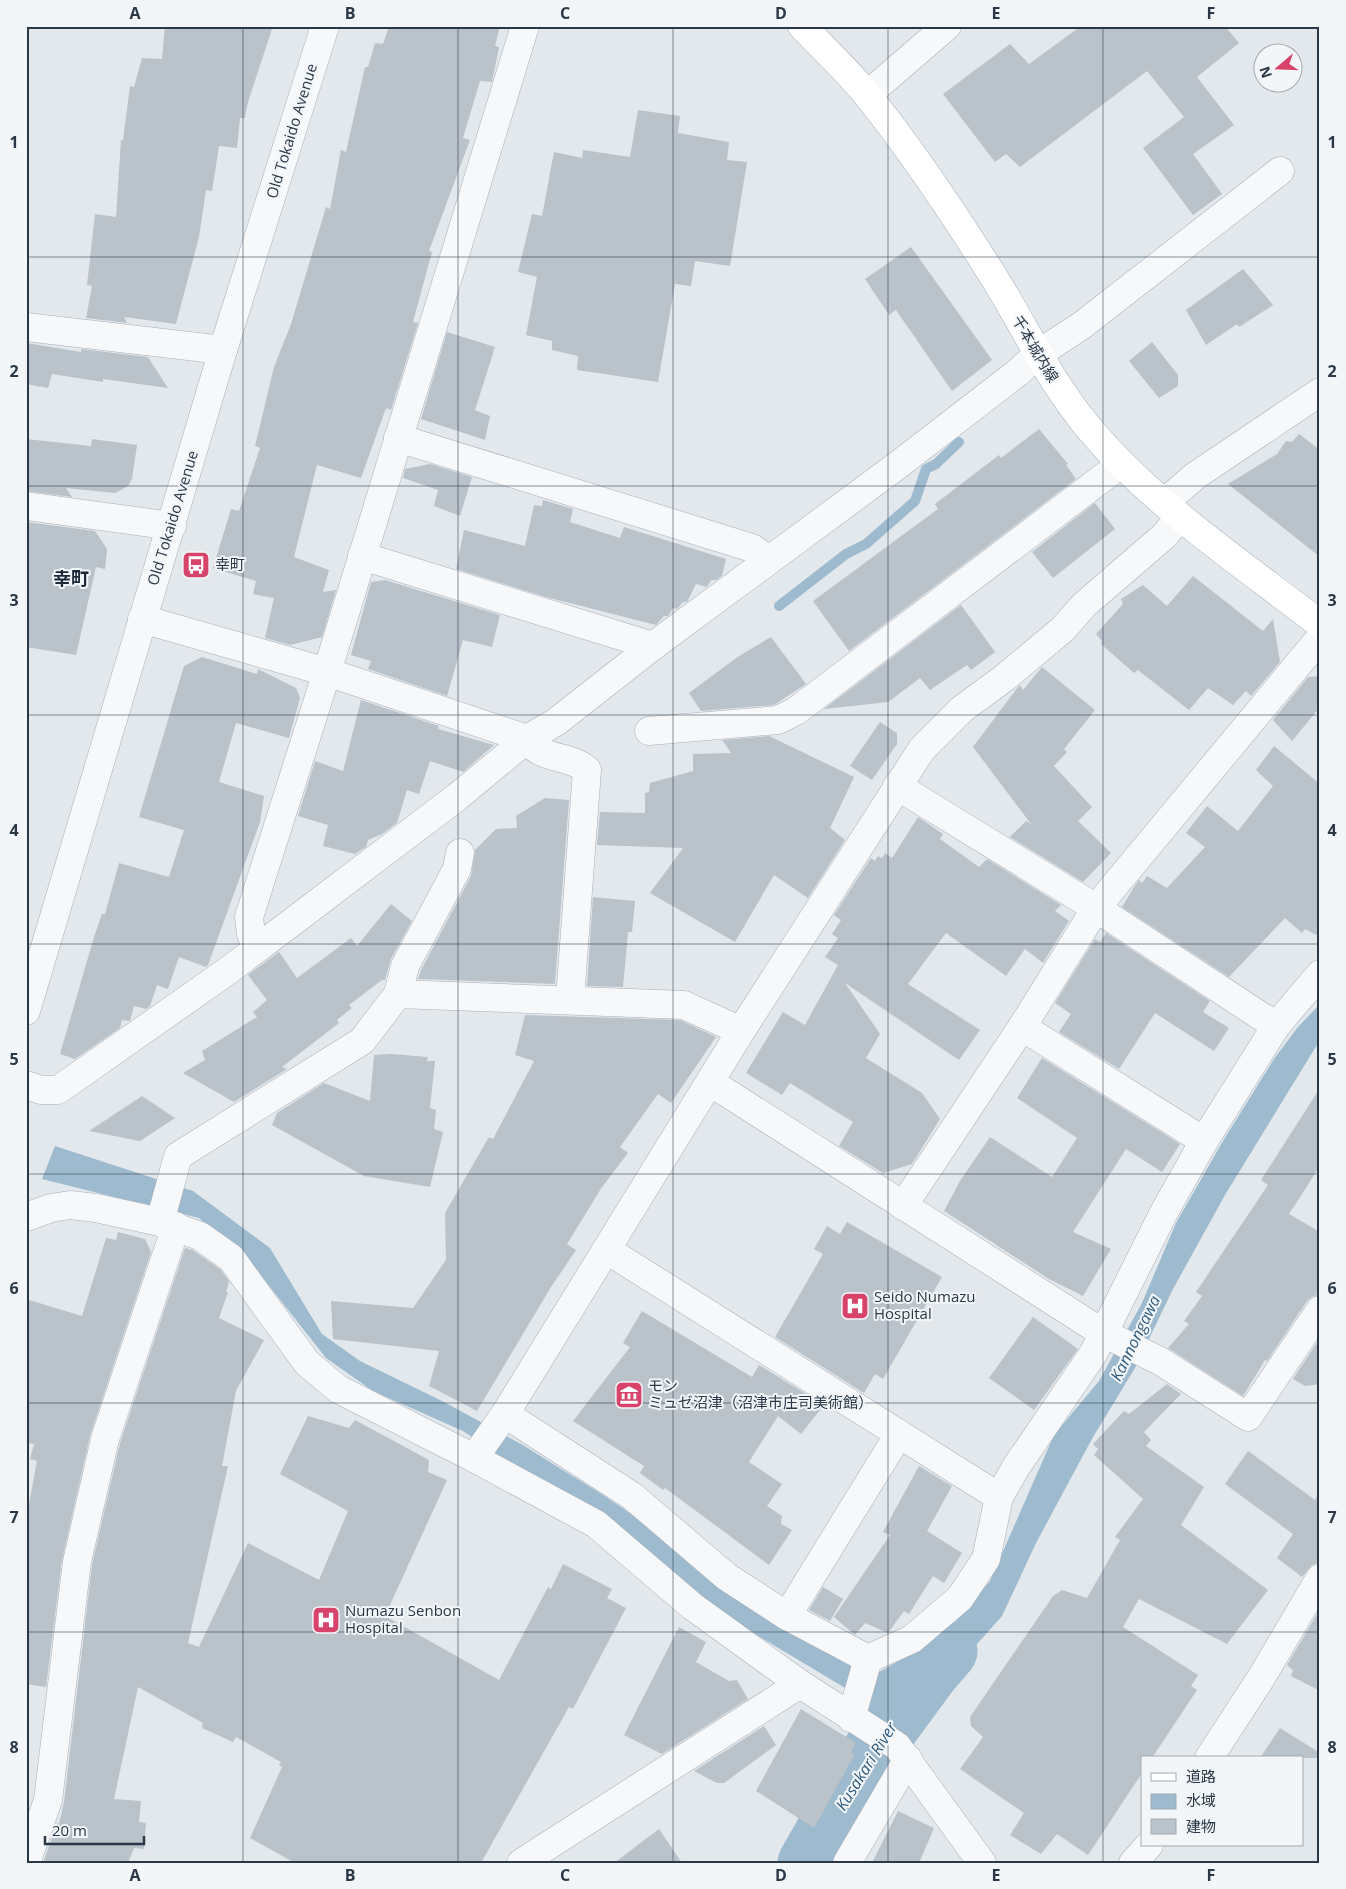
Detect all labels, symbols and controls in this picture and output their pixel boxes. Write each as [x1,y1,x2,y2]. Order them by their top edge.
text: A [129,2,141,24]
text: B [345,2,355,24]
text: C [560,2,570,24]
text: D [775,2,787,24]
text: E [992,2,1001,24]
text: F [1207,2,1215,24]
north arrow [1254,42,1304,92]
street label: Old Tokaido Avenue [261,61,321,201]
text: N [1254,64,1276,81]
text: 1 [9,131,19,153]
text: 1 [1327,131,1337,153]
street label: 千本城内線 [1008,311,1064,386]
text: 2 [9,360,19,382]
text: 2 [1327,360,1337,382]
street label: Old Tokaido Avenue [142,448,202,588]
bus stop icon: 幸町 [181,550,211,580]
place label: 幸町 [215,554,245,574]
district label: 幸町 [53,566,89,590]
text: 3 [9,589,19,611]
text: 3 [1327,589,1337,611]
text: 4 [9,819,19,841]
text: 4 [1327,819,1337,841]
text: 5 [9,1048,19,1070]
text: 5 [1327,1048,1337,1070]
text: 6 [9,1277,19,1299]
text: 6 [1327,1277,1337,1299]
place label: Seido Numazu Hospital [874,1286,975,1323]
hospital icon: Seido Numazu Hospital [840,1291,870,1321]
water label: Kannongawa [1105,1292,1165,1384]
place label: モン ミュゼ沼津（沼津市庄司美術館） [648,1375,873,1412]
museum icon: モン ミュゼ沼津（沼津市庄司美術館） [614,1380,644,1410]
text: 7 [9,1506,19,1528]
text: 7 [1327,1506,1337,1528]
place label: Numazu Senbon Hospital [345,1600,461,1637]
hospital icon: Numazu Senbon Hospital [311,1605,341,1635]
water label: Kusakari River [830,1717,902,1814]
text: 8 [9,1736,19,1758]
text: 8 [1327,1736,1337,1758]
legend [1141,1756,1304,1846]
text: 道路 [1186,1766,1216,1786]
text: 水域 [1186,1790,1216,1810]
scale bar [45,1814,144,1846]
text: 建物 [1186,1816,1216,1836]
text: 20 m [52,1820,87,1840]
text: A [129,1864,141,1886]
text: B [345,1864,355,1886]
text: C [560,1864,570,1886]
text: D [775,1864,787,1886]
text: E [992,1864,1001,1886]
text: F [1207,1864,1215,1886]

